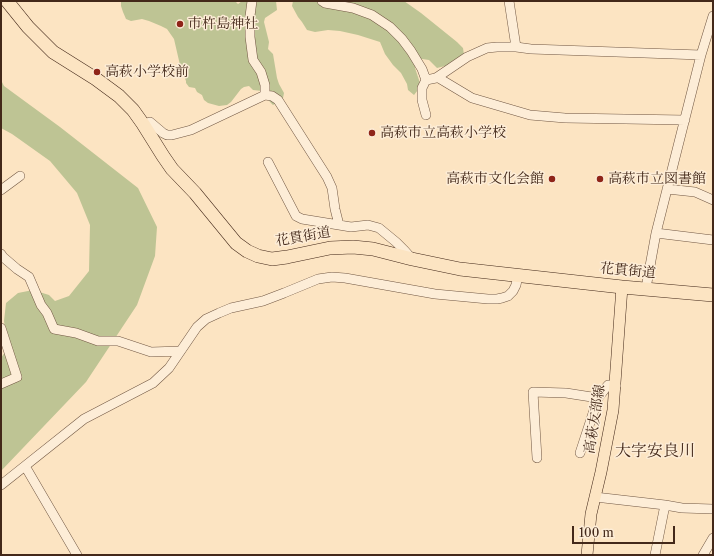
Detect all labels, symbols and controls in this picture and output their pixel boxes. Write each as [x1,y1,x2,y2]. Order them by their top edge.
place label: 市杵島神社 [188,16,258,32]
marker: 市杵島神社 [175,19,185,29]
place label: 高萩小学校前 [105,64,189,80]
marker: 高萩小学校前 [92,67,102,77]
place label: 高萩市立高萩小学校 [380,125,506,141]
marker: 高萩市立高萩小学校 [367,128,377,138]
place label: 高萩市文化会館 [446,171,544,187]
place label: 高萩市立図書館 [608,171,706,187]
marker: 高萩市文化会館 [547,174,557,184]
marker: 高萩市立図書館 [595,174,605,184]
street label: 花貫街道 [274,224,332,250]
street label: 花貫街道 [599,260,657,282]
street label: 高萩友部線 [581,383,609,455]
district label: 大字安良川 [615,441,695,461]
scale bar [574,518,677,544]
text: 100 m [579,525,614,540]

